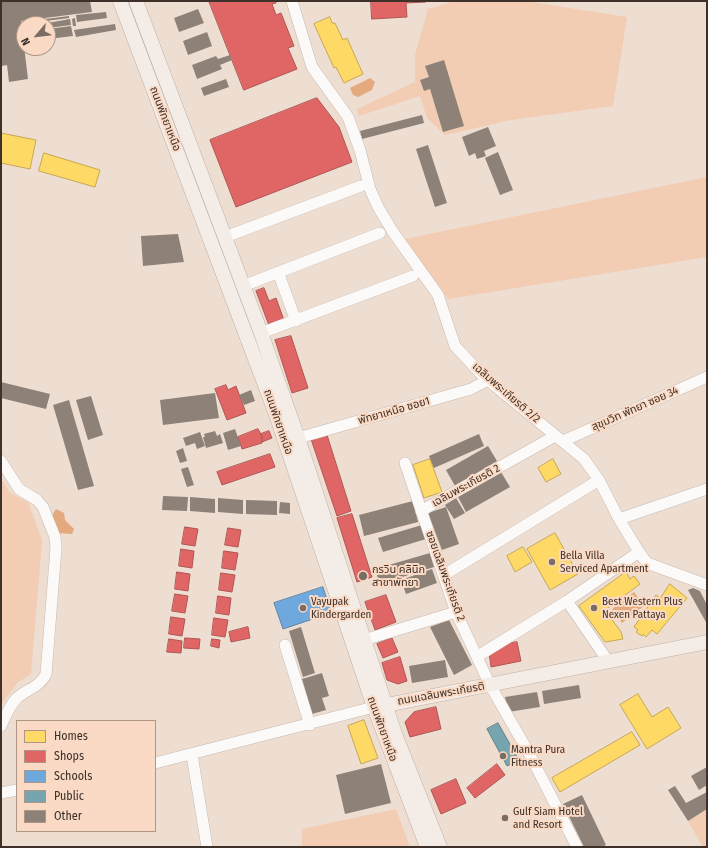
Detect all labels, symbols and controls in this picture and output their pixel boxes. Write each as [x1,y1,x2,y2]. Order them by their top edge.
north arrow [16,16,56,56]
text: N [19,35,33,47]
street label: ถนนพัทยาเหนือ [147,85,183,153]
street label: เฉลิมพระเกียรติ 2/2 [469,360,543,426]
street label: สุขุมวิท พัทยา ซอย 34 [590,384,680,434]
street label: ถนนพัทยาเหนือ [261,388,295,456]
street label: พัทยาเหนือ ซอย1 [357,394,431,428]
street label: เฉลิมพระเกียรติ 2 [430,462,502,510]
street label: ซอยเฉลิมพระเกียรติ 2 [423,529,467,623]
place label: Bella Villa Serviced Apartment [560,549,648,575]
marker: Bella Villa Serviced Apartment [547,557,557,567]
place label: กรวิน คลินิก สาขาพัทยา [372,563,425,589]
marker: กรวิน คลินิก สาขาพัทยา [357,570,369,582]
place label: Vayupak Kindergarden [311,595,371,621]
place label: Best Western Plus Nexen Pattaya [602,595,683,621]
marker: Vayupak Kindergarden [298,603,308,613]
marker: Best Western Plus Nexen Pattaya [589,603,599,613]
street label: ถนนเฉลิมพระเกียรติ [396,680,486,708]
street label: ถนนพัทยาเหนือ [364,695,400,763]
legend [16,720,156,832]
text: Homes [54,729,88,743]
place label: Mantra Pura Fitness [511,743,565,769]
text: Shops [54,749,84,763]
marker: Mantra Pura Fitness [498,751,508,761]
text: Schools [54,769,92,783]
text: Public [54,789,84,803]
place label: Gulf Siam Hotel and Resort [513,805,583,831]
text: Other [54,809,82,823]
marker: Gulf Siam Hotel and Resort [500,813,510,823]

